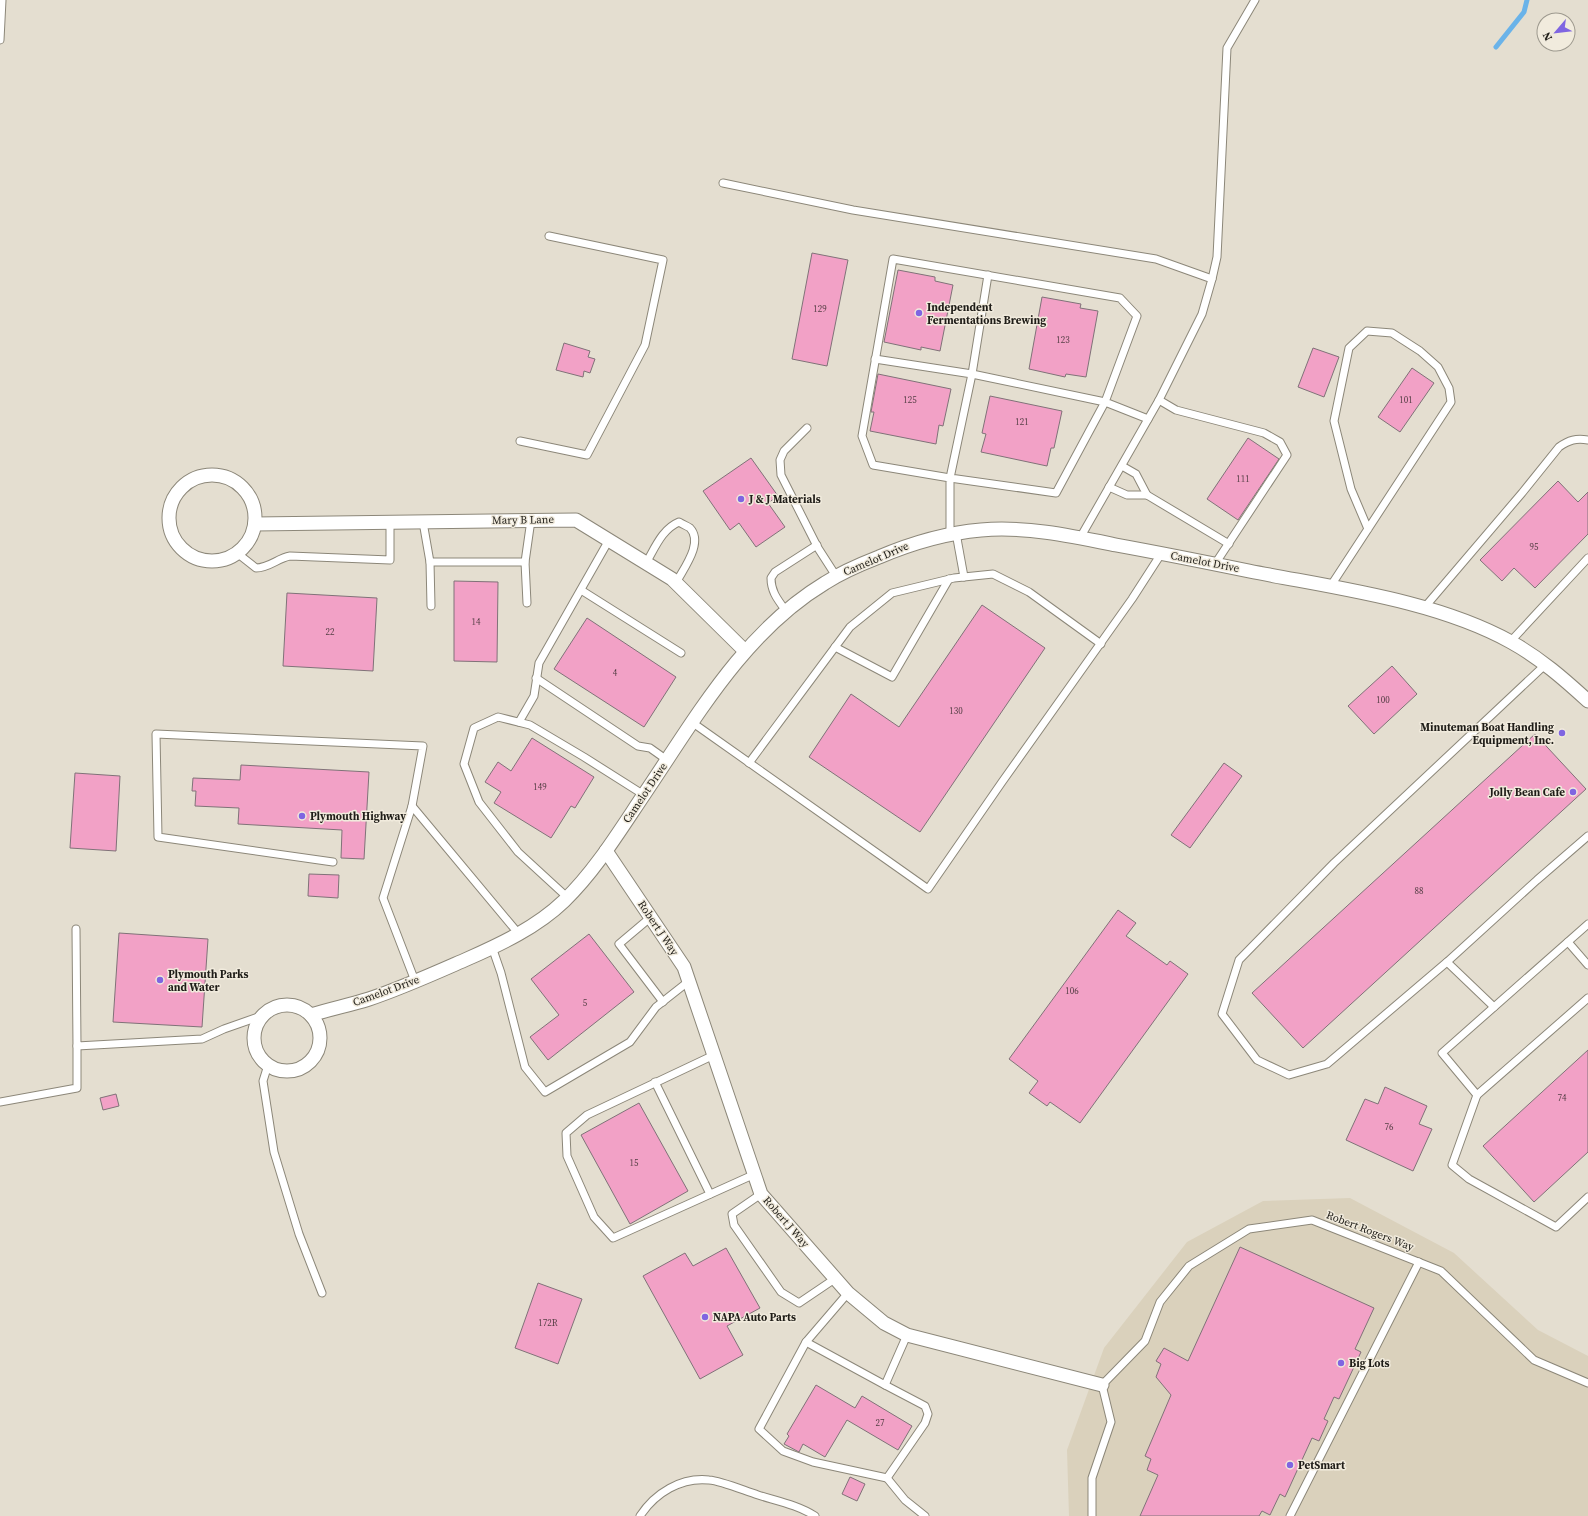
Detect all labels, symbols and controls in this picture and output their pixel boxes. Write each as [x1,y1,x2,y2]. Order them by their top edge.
north arrow [1536,12,1576,52]
text: N [1539,29,1556,44]
place label: Independent Fermentations Brewing [927,300,1046,328]
house number: 129 [813,303,827,315]
marker: Independent Fermentations Brewing [914,308,924,318]
house number: 123 [1056,334,1070,346]
house number: 125 [903,394,917,406]
house number: 101 [1399,394,1413,406]
house number: 121 [1015,416,1029,428]
house number: 111 [1236,473,1250,485]
place label: J & J Materials [748,492,821,507]
marker: J & J Materials [736,494,746,504]
street label: Mary B Lane [492,512,555,528]
street label: Camelot Drive [841,538,911,580]
house number: 95 [1529,541,1539,553]
street label: Camelot Drive [1169,548,1241,576]
house number: 14 [471,616,481,628]
house number: 22 [325,626,335,638]
house number: 4 [613,667,618,679]
house number: 100 [1376,694,1390,706]
house number: 130 [949,705,963,717]
place label: Minuteman Boat Handling Equipment, Inc. [1420,720,1554,748]
marker: Minuteman Boat Handling Equipment, Inc. [1557,728,1567,738]
street label: Camelot Drive [619,760,671,826]
house number: 149 [533,781,547,793]
place label: Jolly Bean Cafe [1488,785,1565,800]
marker: Jolly Bean Cafe [1568,787,1578,797]
place label: Plymouth Highway [310,809,406,824]
marker: Plymouth Highway [297,811,307,821]
house number: 88 [1414,885,1424,897]
street label: Robert J Way [634,898,682,959]
place label: Plymouth Parks and Water [168,967,249,995]
street label: Camelot Drive [351,972,422,1010]
marker: Plymouth Parks and Water [155,975,165,985]
house number: 106 [1065,985,1079,997]
house number: 5 [583,997,588,1009]
house number: 74 [1557,1092,1567,1104]
house number: 76 [1384,1121,1394,1133]
house number: 15 [629,1157,639,1169]
street label: Robert J Way [760,1193,813,1251]
street label: Robert Rogers Way [1324,1207,1416,1255]
place label: NAPA Auto Parts [713,1310,796,1325]
marker: NAPA Auto Parts [700,1312,710,1322]
house number: 172R [538,1317,558,1329]
place label: Big Lots [1349,1356,1390,1371]
marker: Big Lots [1336,1358,1346,1368]
house number: 27 [875,1417,885,1429]
place label: PetSmart [1298,1458,1346,1473]
marker: PetSmart [1285,1460,1295,1470]

